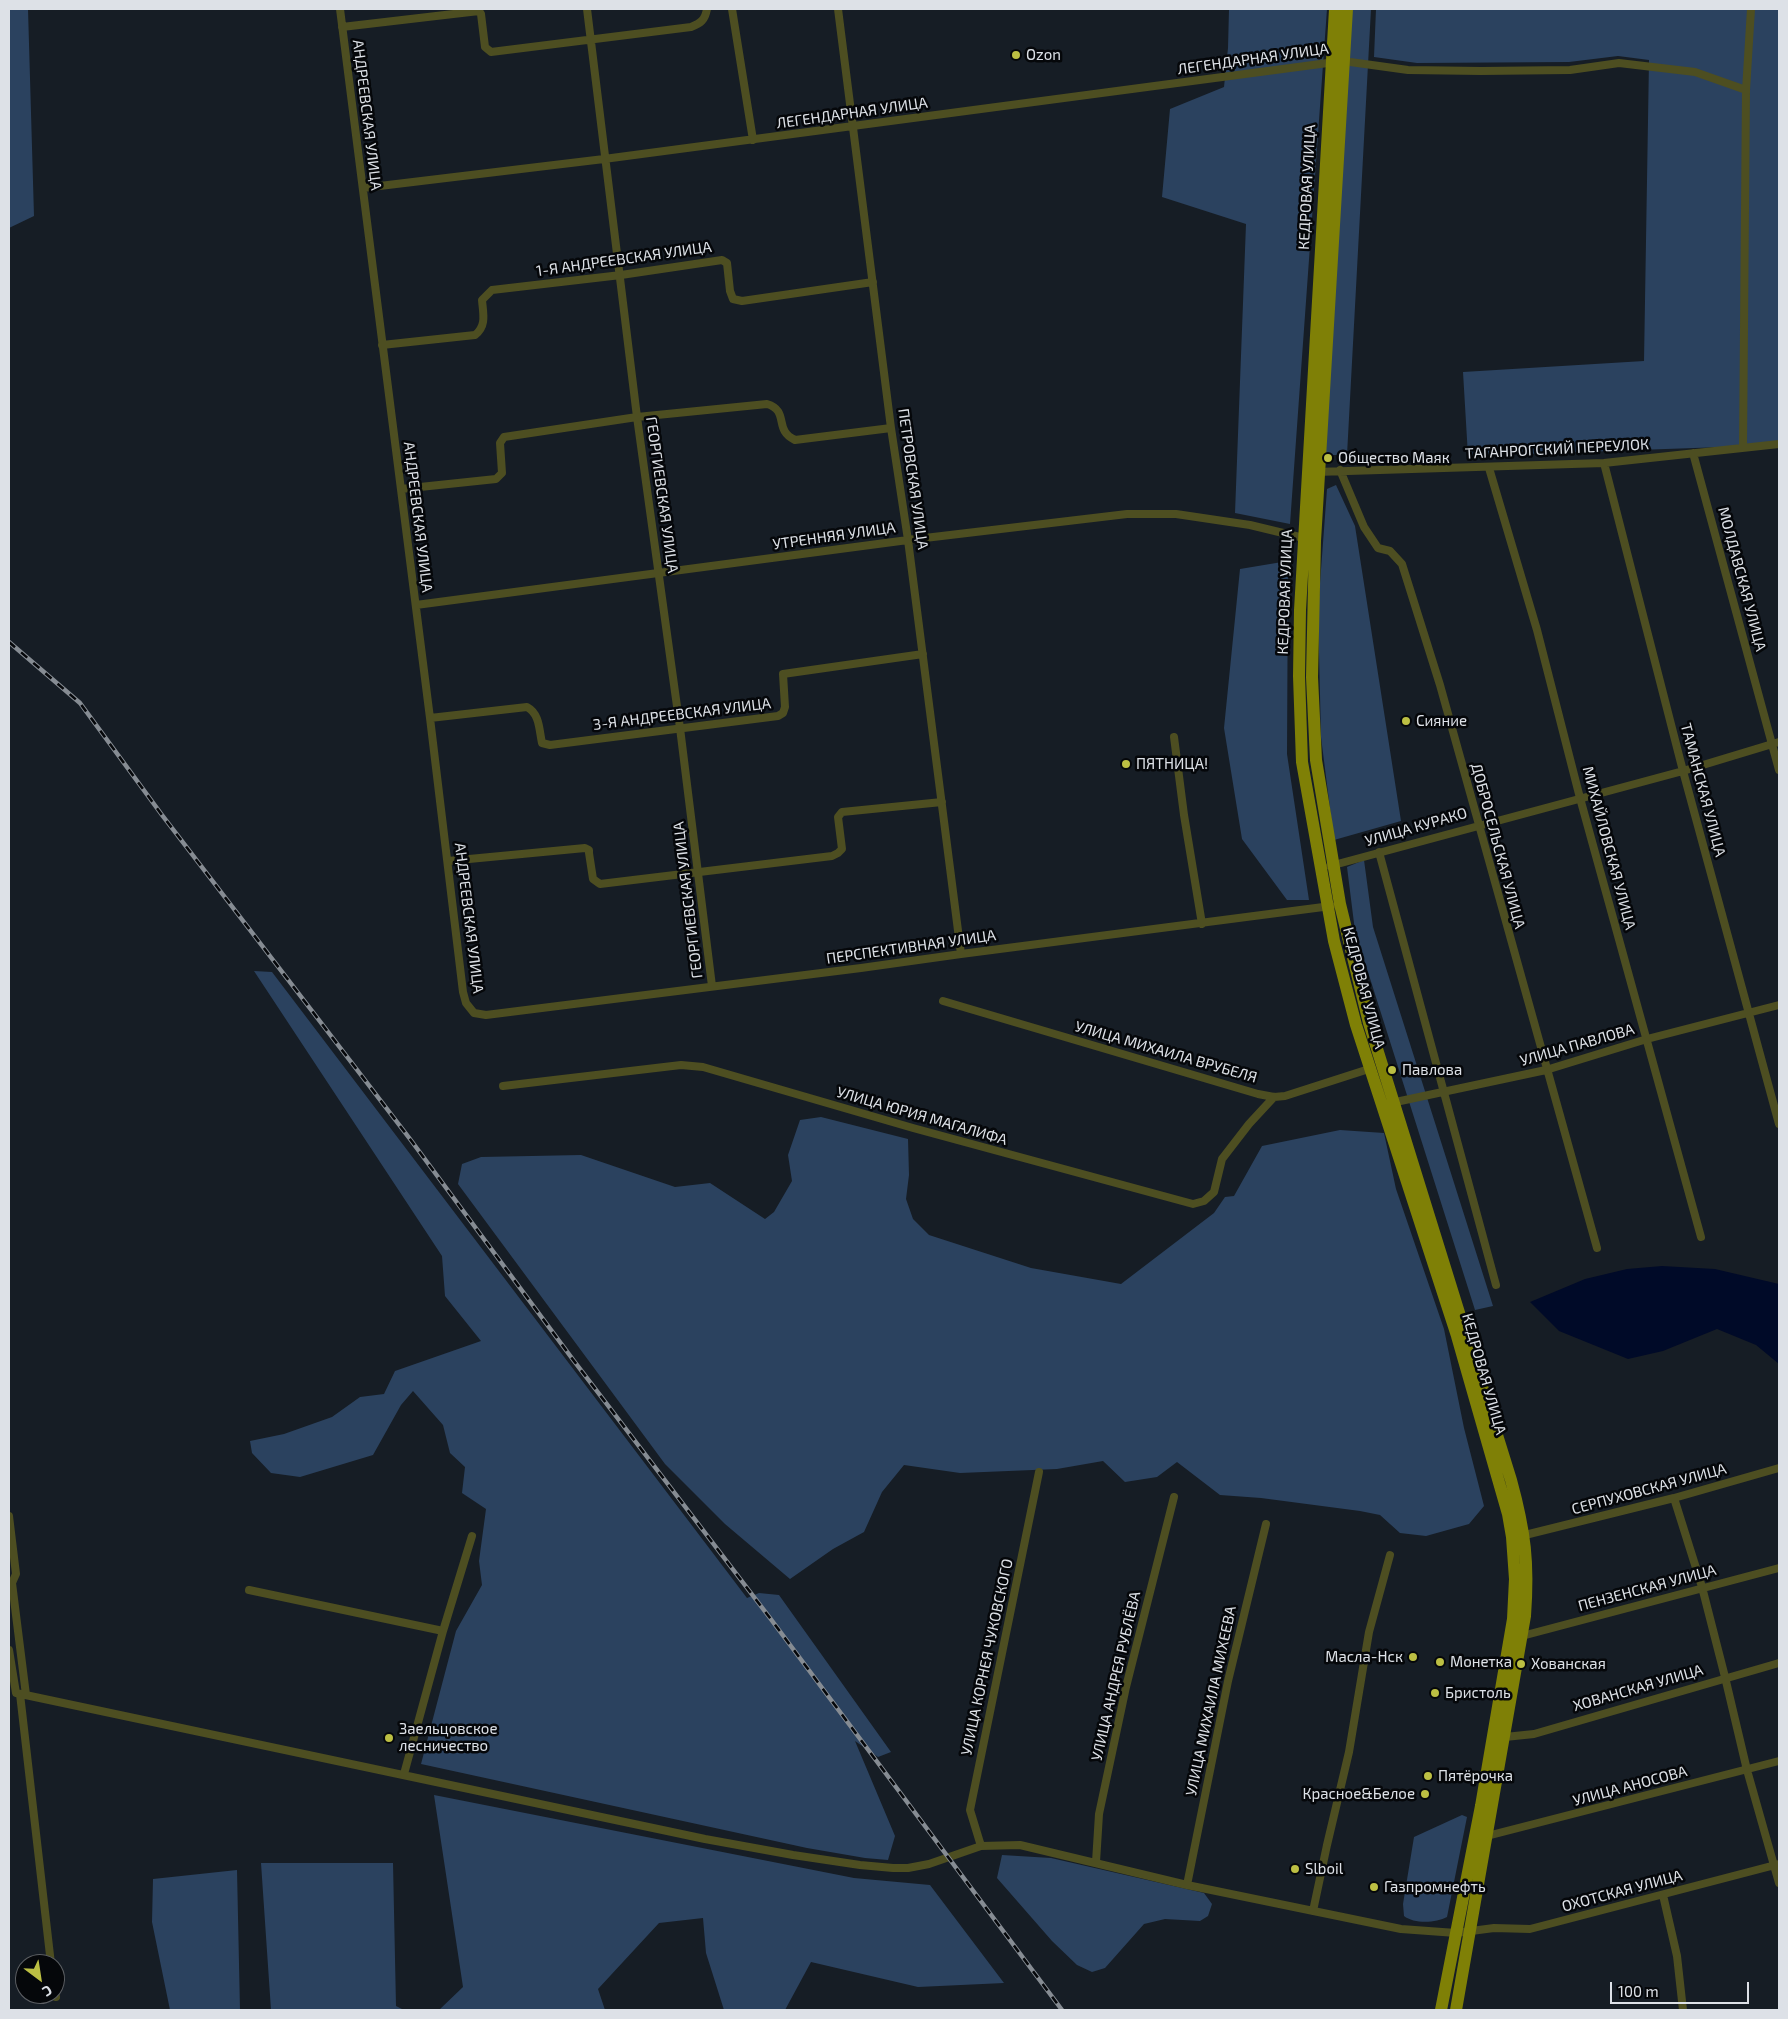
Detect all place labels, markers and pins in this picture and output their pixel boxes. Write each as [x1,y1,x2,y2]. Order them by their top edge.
place label: Ozon [1026,46,1061,64]
marker: Ozon [1010,49,1022,61]
place label: Общество Маяк [1338,449,1450,467]
marker: Общество Маяк [1322,452,1334,464]
place label: Сияние [1416,712,1467,730]
marker: Сияние [1400,715,1412,727]
place label: ПЯТНИЦА! [1136,755,1208,773]
marker: ПЯТНИЦА! [1120,758,1132,770]
place label: Павлова [1402,1061,1462,1079]
marker: Павлова [1386,1064,1398,1076]
place label: Масла-Нск [1325,1648,1403,1666]
marker: Масла-Нск [1407,1651,1419,1663]
place label: Монетка [1450,1653,1512,1671]
place label: Хованская [1531,1655,1606,1673]
marker: Монетка [1434,1656,1446,1668]
marker: Хованская [1515,1658,1527,1670]
place label: Бристоль [1445,1684,1511,1702]
marker: Бристоль [1429,1687,1441,1699]
place label: Заельцовское лесничество [399,1720,498,1755]
marker: Заельцовское лесничество [383,1732,395,1744]
place label: Пятёрочка [1438,1767,1513,1785]
marker: Пятёрочка [1422,1770,1434,1782]
place label: Красное&Белое [1302,1785,1415,1803]
marker: Красное&Белое [1419,1788,1431,1800]
place label: Slboil [1305,1860,1343,1878]
marker: Slboil [1289,1863,1301,1875]
place label: Газпромнефть [1384,1878,1486,1896]
marker: Газпромнефть [1368,1881,1380,1893]

